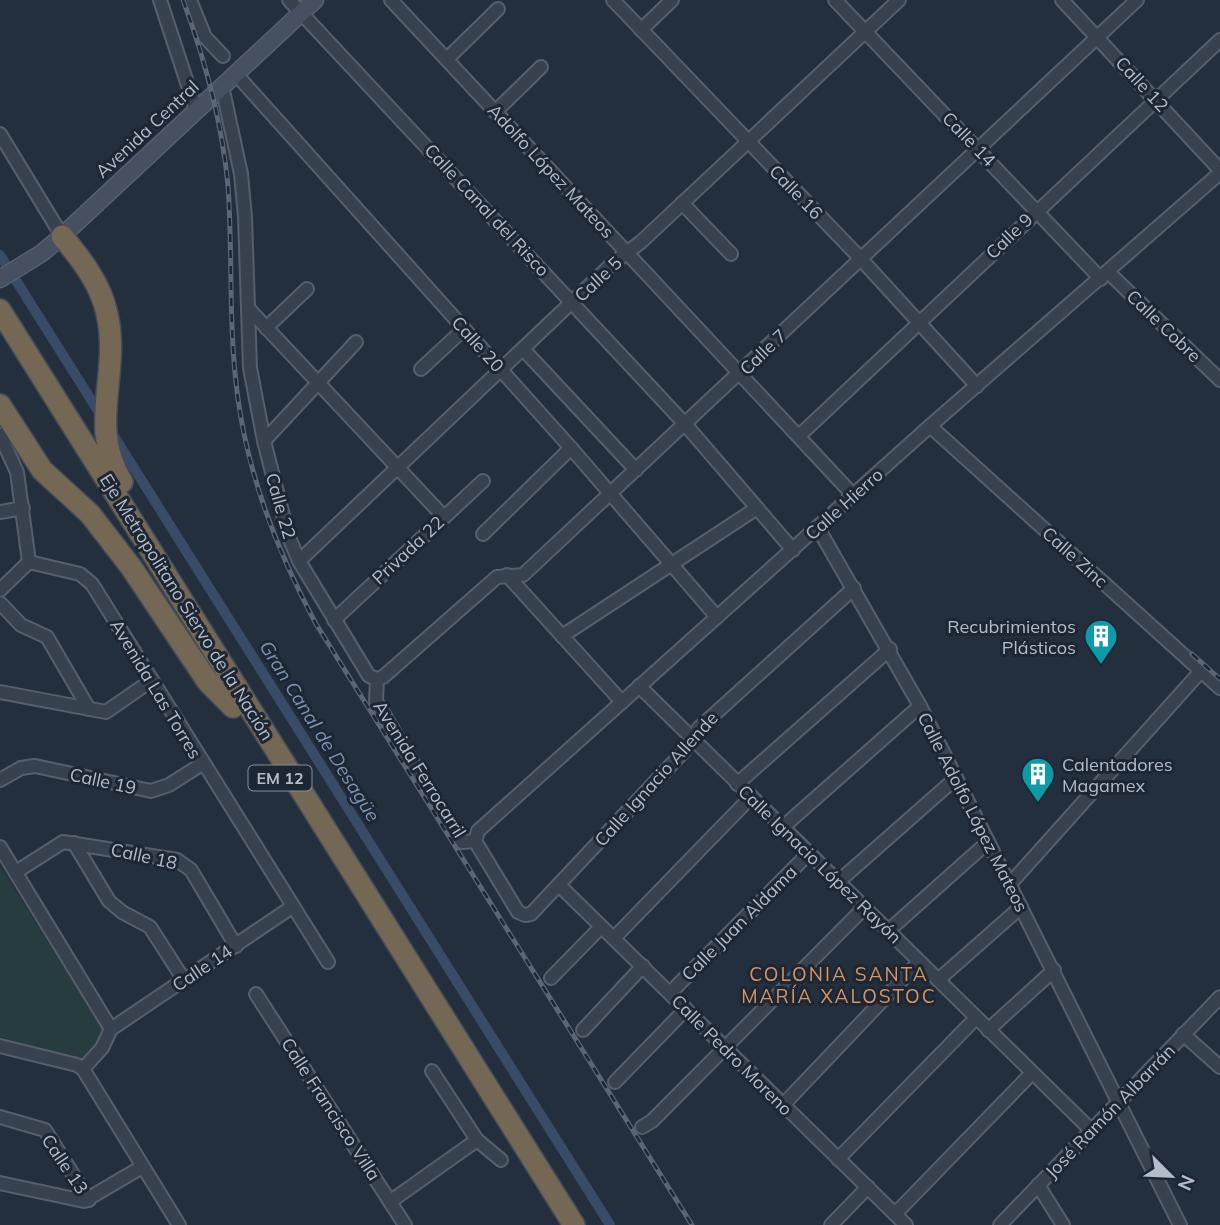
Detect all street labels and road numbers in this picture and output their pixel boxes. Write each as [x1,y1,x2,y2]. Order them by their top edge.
street label: Calle 12 [1111,51,1173,117]
street label: Avenida Central [91,75,203,183]
street label: Adolfo López Mateos [483,99,619,243]
street label: Calle 14 [937,107,1001,171]
street label: Calle Canal del Risco [420,139,554,281]
street label: Calle 16 [764,160,828,224]
street label: Calle 9 [981,208,1037,264]
street label: Calle 5 [569,251,627,307]
street label: Calle Cobre [1122,285,1206,367]
street label: Calle 20 [447,311,509,377]
street label: Calle 7 [735,324,791,380]
street label: Calle Hierro [800,463,888,545]
street label: Eje Metropolitano Siervo de la Nación [95,469,279,745]
street label: Calle 22 [261,470,301,542]
street label: Privada 22 [367,511,449,589]
street label: Calle Zinc [1037,522,1113,592]
street label: Avenida Las Torres [105,615,207,763]
street label: Avenida Ferrocarril [369,696,471,842]
street label: Calle Ignacio Allende [589,707,723,851]
street label: Calle Adolfo López Mateos [913,708,1033,916]
street label: Calle 19 [68,763,138,799]
road number: EM 12 [248,765,312,790]
street label: Calle Ignacio López Rayón [733,780,907,948]
street label: Calle 18 [109,838,179,874]
street label: Calle Juan Aldama [676,860,802,986]
street label: Calle 14 [168,939,237,996]
street label: Calle Pedro Moreno [667,990,797,1120]
street label: Calle Francisco Villa [276,1033,386,1185]
street label: José Ramón Albarrán [1040,1039,1180,1183]
street label: Calle 13 [37,1130,93,1198]

